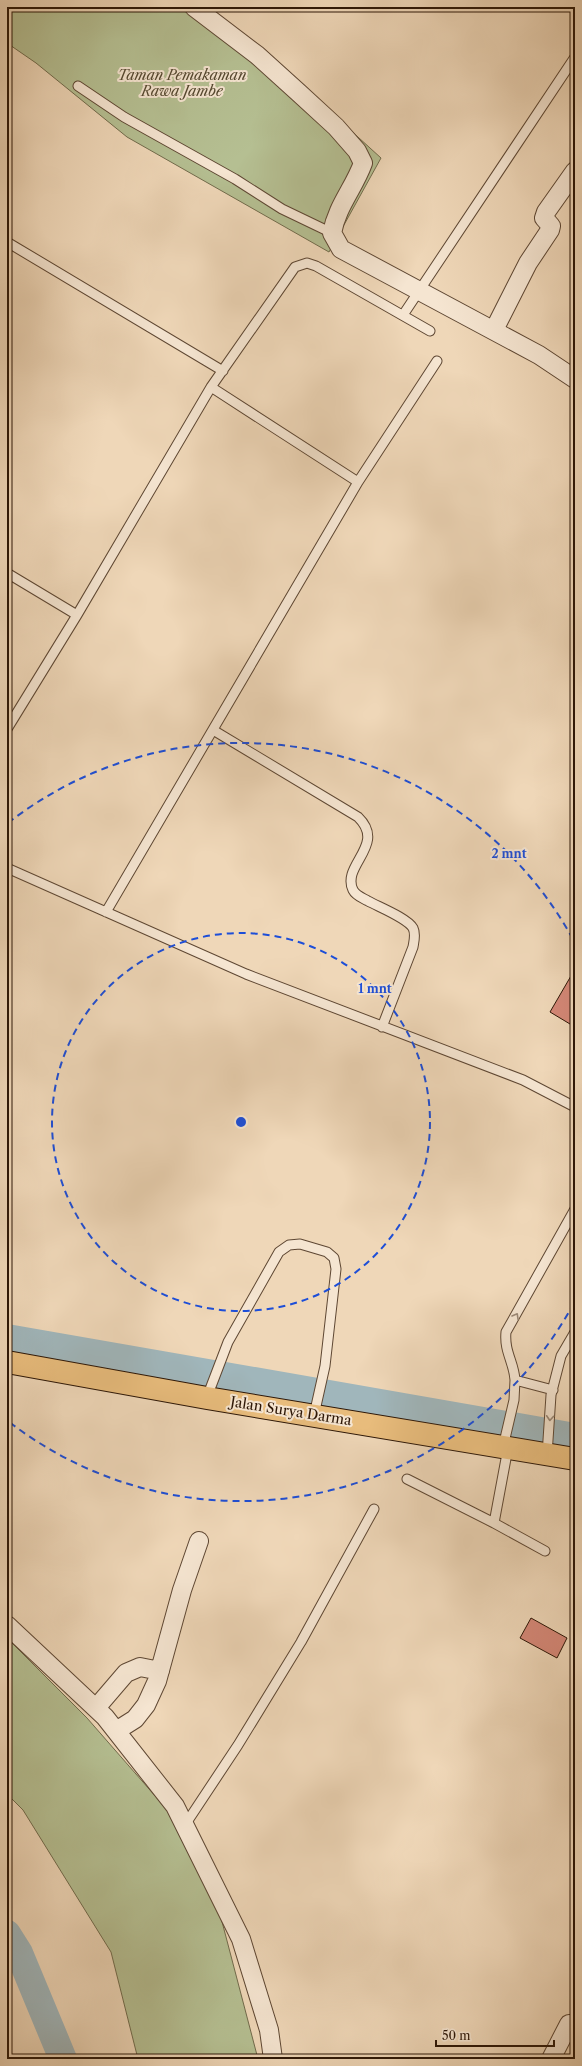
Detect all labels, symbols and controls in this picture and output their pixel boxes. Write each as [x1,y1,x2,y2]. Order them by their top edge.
park label: Taman Pemakaman Rawa Jambe [118,66,246,100]
text: 2 mnt [491,846,527,861]
text: 1 mnt [358,981,392,996]
centre of rings [234,1115,248,1129]
one-way arrow [511,1313,518,1320]
street label: Jalan Surya Darma [227,1392,354,1430]
one-way arrow [545,1415,554,1421]
scale bar [436,2022,554,2048]
text: 50 m [442,2028,471,2043]

